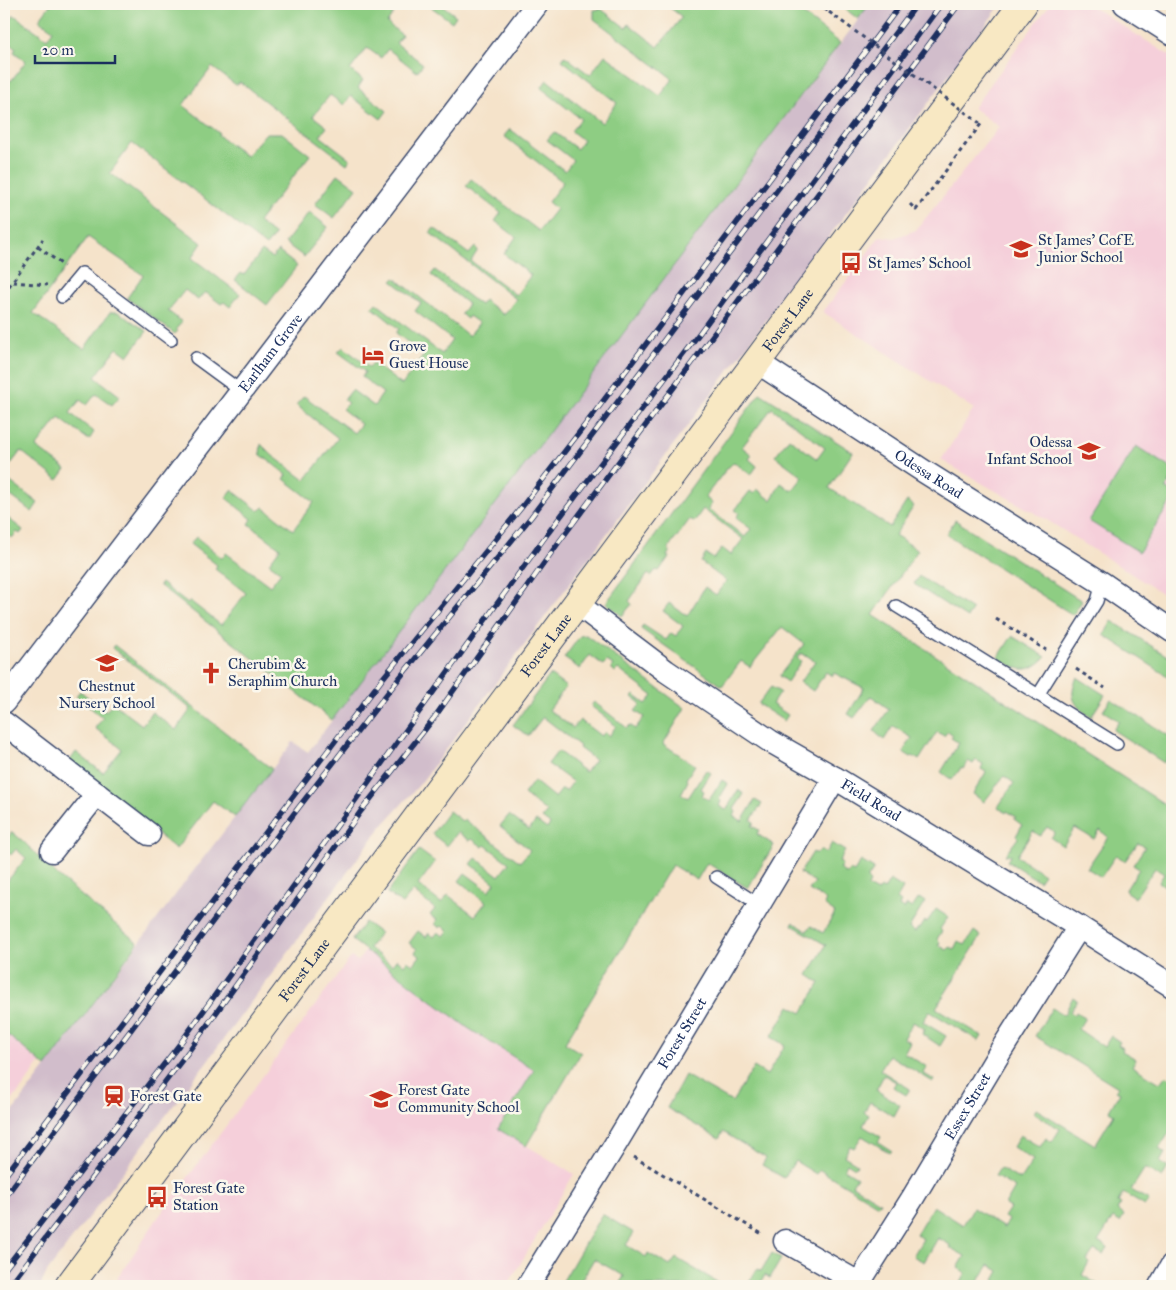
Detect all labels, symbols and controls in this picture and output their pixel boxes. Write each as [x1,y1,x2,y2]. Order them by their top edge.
scale bar [35,32,115,64]
text: 20 m [42,41,74,59]
place label: St James' CofE Junior School [1036,231,1134,267]
school or university icon: St James' CofE Junior School [1008,236,1034,262]
bus stop icon: St James' School [838,250,864,276]
place label: St James' School [868,254,972,273]
street label: Forest Lane [758,285,817,355]
street label: Earlham Grove [235,310,306,396]
place label: Grove Guest House [389,337,468,372]
hotel icon: Grove Guest House [360,342,386,368]
place label: Odessa Infant School [987,433,1073,468]
school or university icon: Odessa Infant School [1076,438,1102,464]
street label: Odessa Road [891,445,967,503]
street label: Forest Lane [516,610,576,680]
school or university icon: Chestnut Nursery School [94,650,120,676]
place label: Cherubim & Seraphim Church [228,655,338,690]
church icon: Cherubim & Seraphim Church [198,660,224,686]
place label: Chestnut Nursery School [59,677,156,712]
street label: Field Road [838,775,905,825]
street label: Forest Lane [275,935,334,1005]
street label: Forest Street [654,994,711,1072]
street label: Essex Street [940,1069,995,1143]
place label: Forest Gate Community School [398,1081,520,1116]
station icon: Forest Gate [101,1083,127,1109]
school or university icon: Forest Gate Community School [368,1086,394,1112]
place label: Forest Gate [130,1087,202,1105]
place label: Forest Gate Station [173,1179,245,1214]
bus stop icon: Forest Gate Station [144,1184,170,1210]

